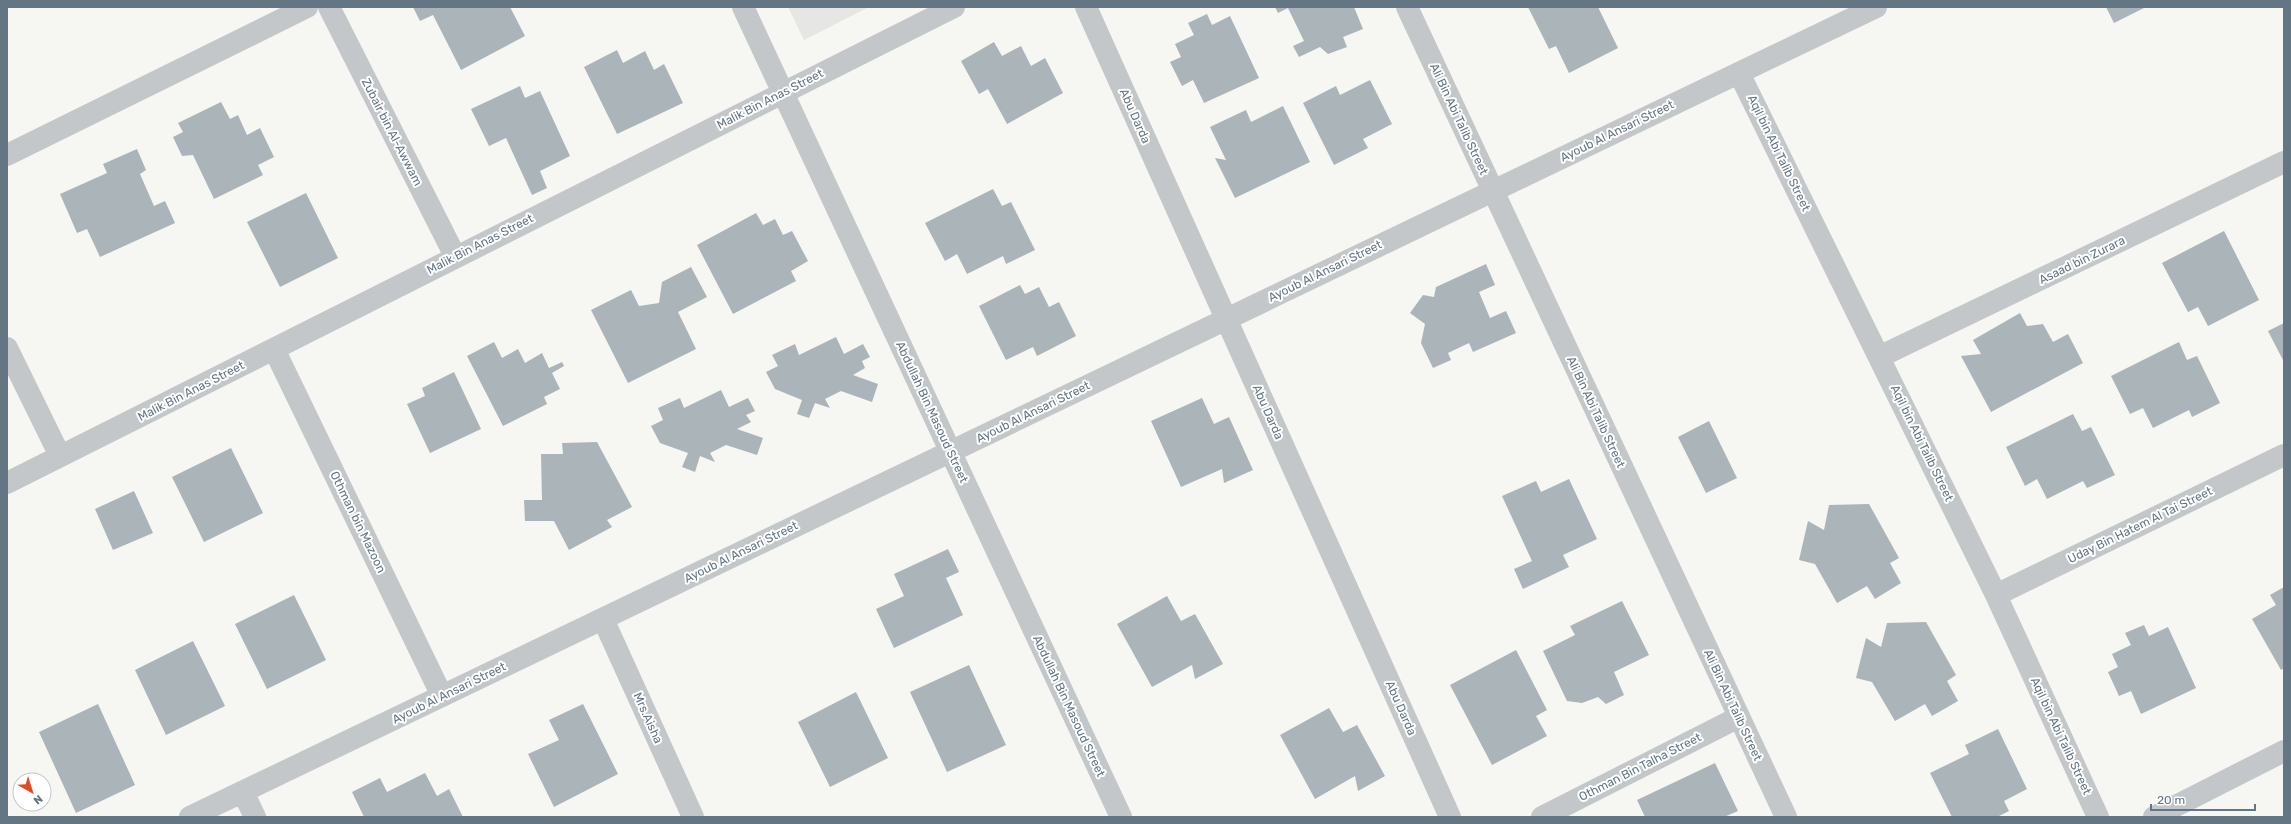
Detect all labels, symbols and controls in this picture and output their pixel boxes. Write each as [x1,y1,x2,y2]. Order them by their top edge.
street label: Ali Bin Abi Talib Street [1427,61,1491,177]
street label: Malik Bin Anas Street [714,66,826,132]
street label: Zubair bin Al-Awwam [359,76,425,188]
street label: Abu Darda [1117,86,1153,146]
street label: Aqil bin Abi Talib Street [1745,93,1813,214]
street label: Ayoub Al Ansari Street [1558,97,1676,165]
street label: Malik Bin Anas Street [424,211,536,277]
street label: Asaad bin Zurara [2037,233,2127,287]
street label: Ayoub Al Ansari Street [1266,237,1384,305]
street label: Abdullah Bin Masoud Street [893,339,971,485]
street label: Ali Bin Abi Talib Street [1564,354,1628,470]
street label: Malik Bin Anas Street [135,358,247,424]
street label: Ayoub Al Ansari Street [974,378,1092,446]
street label: Abu Darda [1250,382,1286,442]
street label: Aqil bin Abi Talib Street [1888,383,1956,504]
street label: Othman bin Mazoon [327,469,389,575]
street label: Uday Bin Hatem Al Tai Street [2066,484,2215,566]
street label: Ayoub Al Ansari Street [682,518,800,586]
street label: Abdullah Bin Masoud Street [1030,633,1108,779]
street label: Ali Bin Abi Talib Street [1701,647,1765,763]
street label: Ayoub Al Ansari Street [390,659,508,727]
street label: Aqil bin Abi Talib Street [2028,675,2094,797]
street label: Abu Darda [1383,678,1419,738]
street label: Mrs.Aisha [631,690,665,746]
street label: Othman Bin Talha Street [1576,730,1704,804]
north arrow [12,772,52,812]
scale bar [2151,786,2255,812]
text: N [31,792,45,807]
text: 20 m [2157,793,2185,807]

